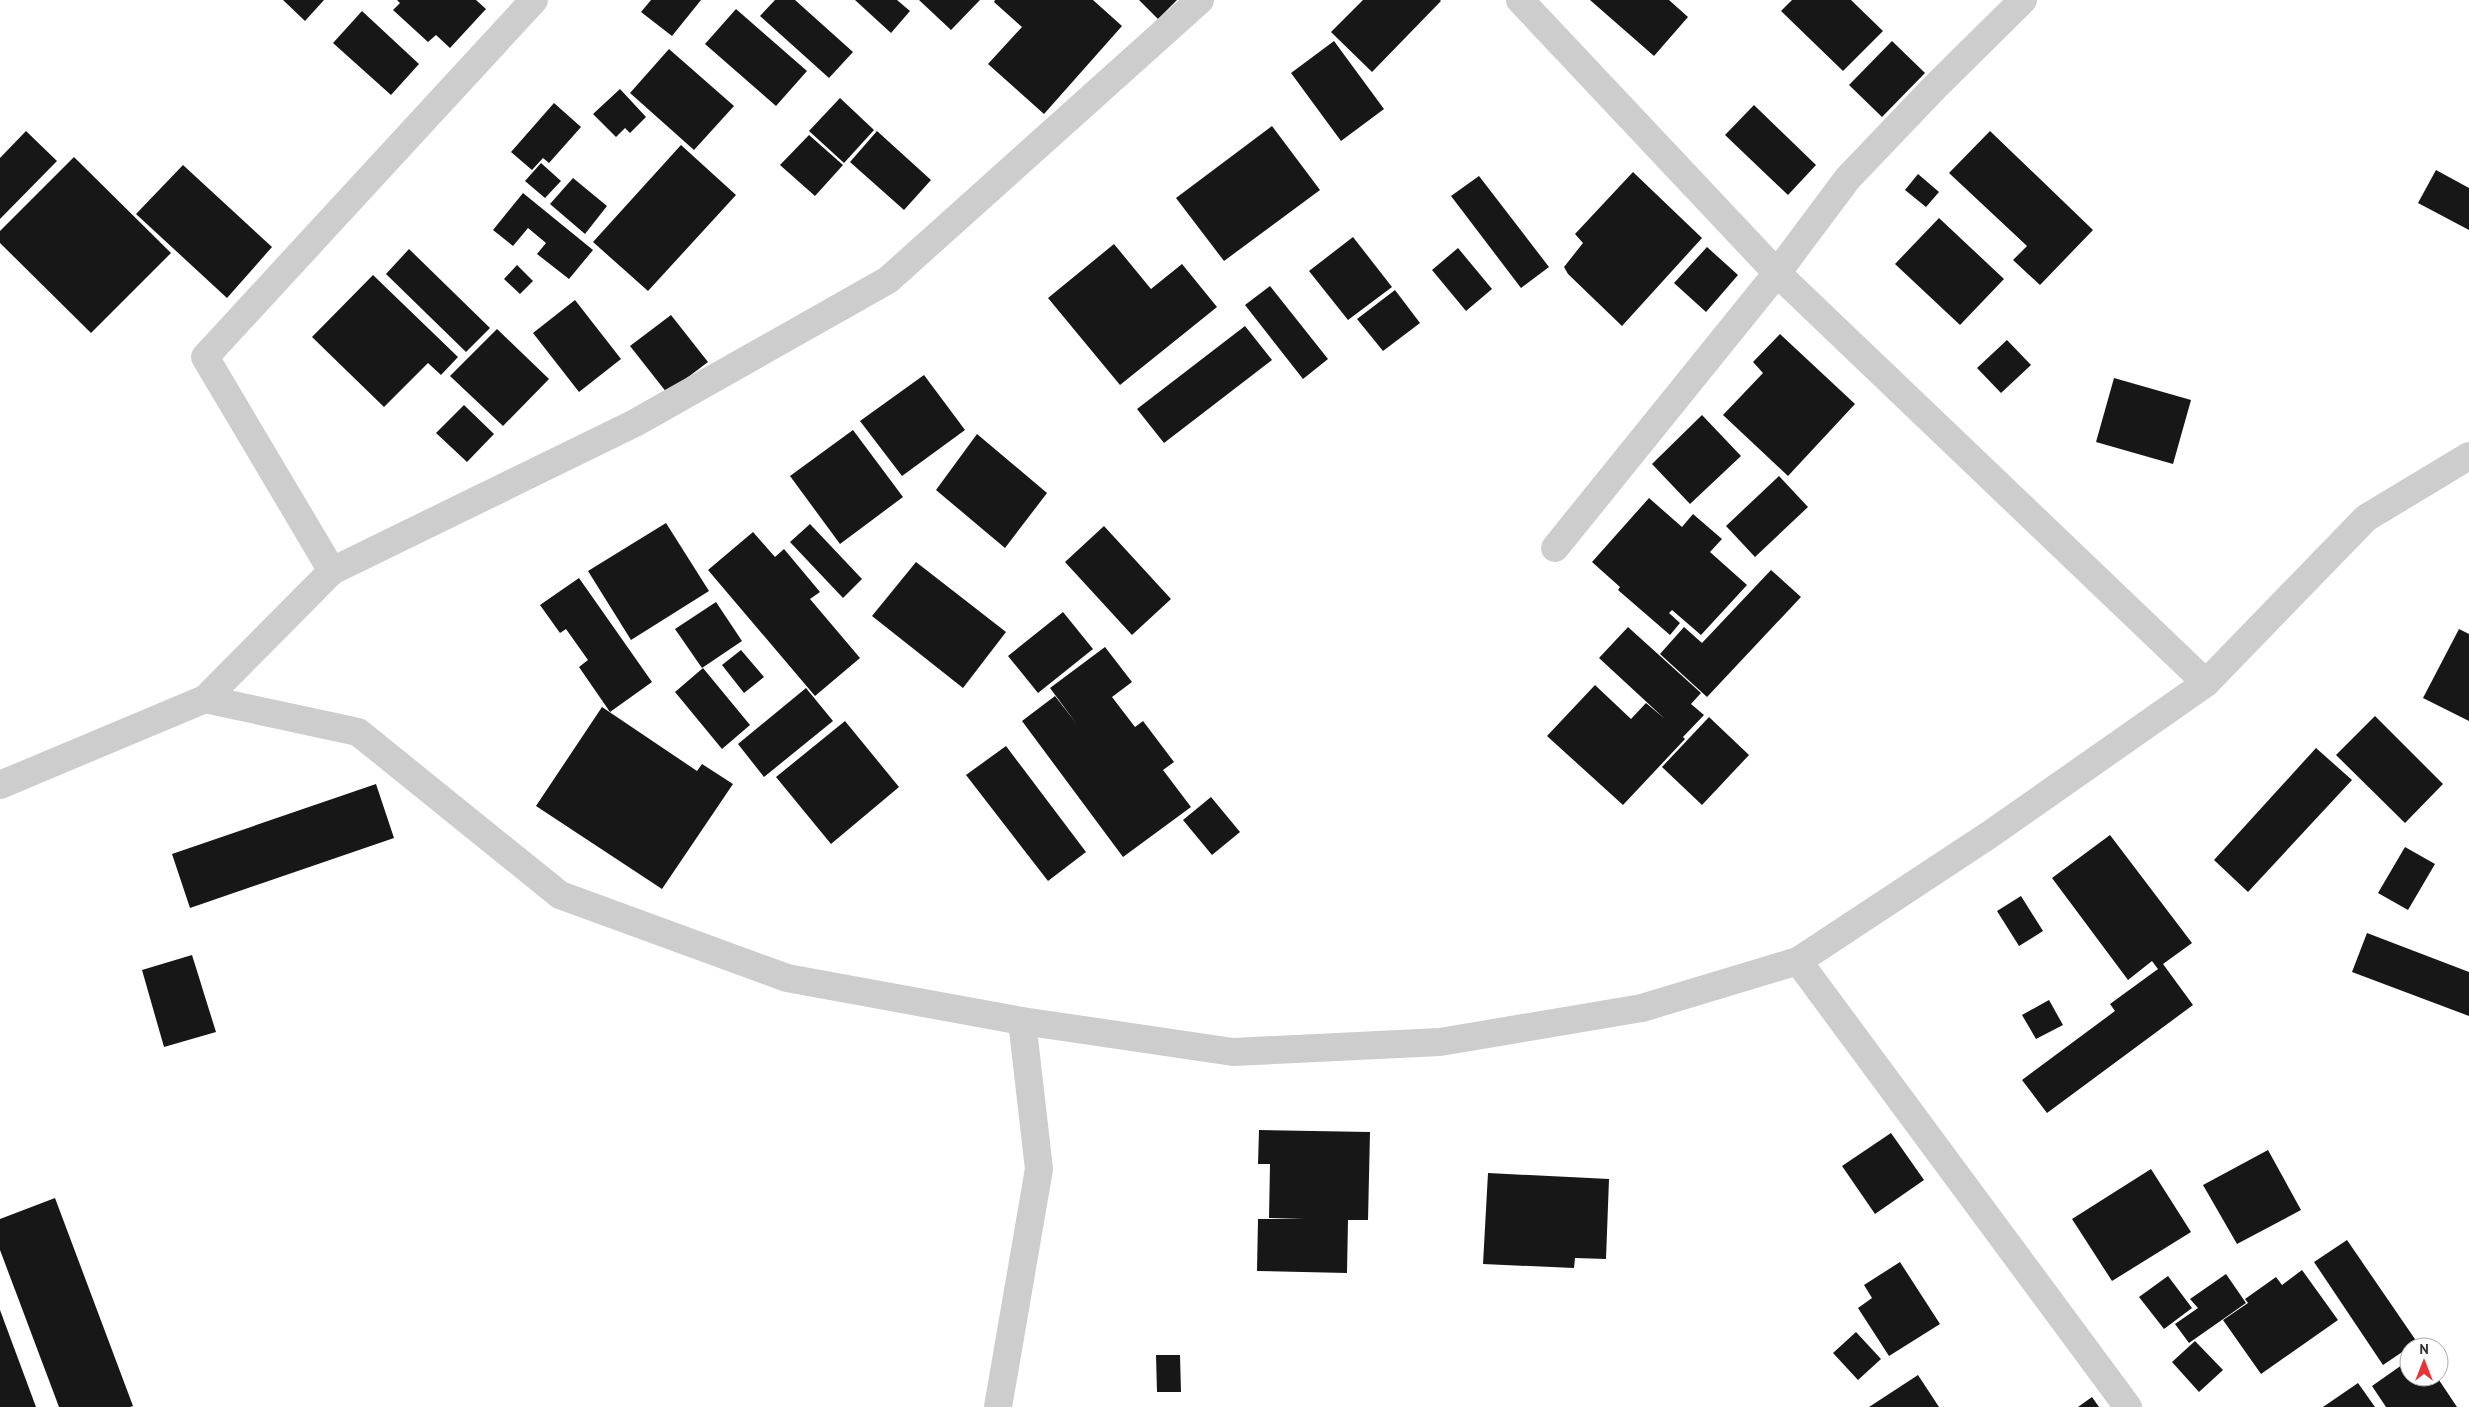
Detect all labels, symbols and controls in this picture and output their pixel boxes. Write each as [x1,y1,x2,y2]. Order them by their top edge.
north arrow [2399,1337,2449,1387]
text: N [2419,1340,2429,1358]

